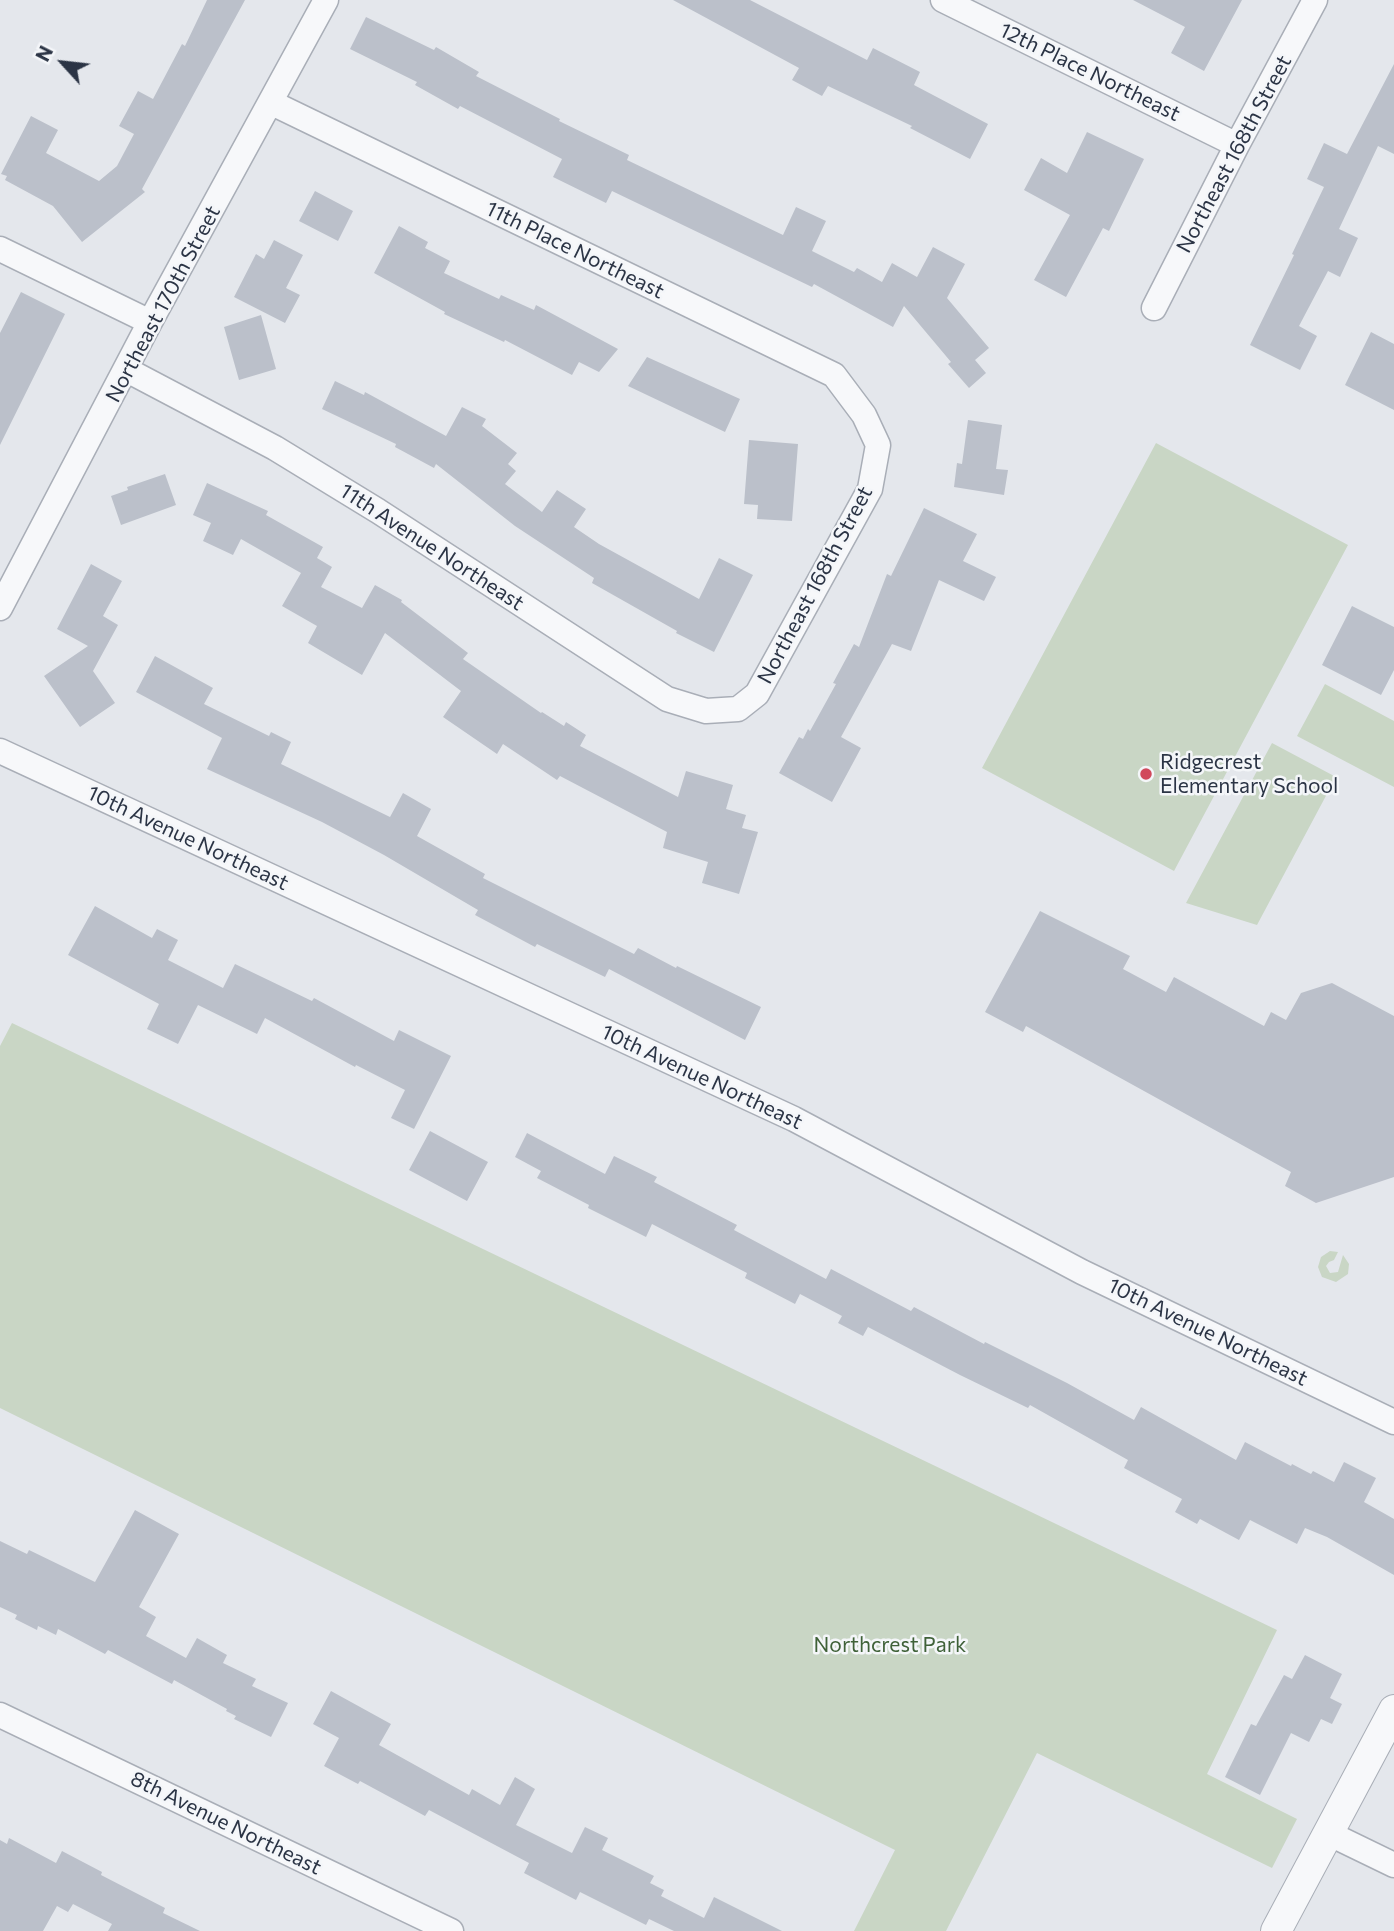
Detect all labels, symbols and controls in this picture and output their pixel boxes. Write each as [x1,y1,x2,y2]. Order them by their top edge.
street label: 12th Place Northeast [996,17,1184,127]
north arrow [28,28,98,98]
text: N [30,42,57,65]
street label: Northeast 168th Street [1171,51,1297,257]
street label: 11th Place Northeast [482,196,668,304]
street label: Northeast 170th Street [100,201,226,407]
street label: 11th Avenue Northeast [335,478,529,616]
street label: Northeast 168th Street [752,482,878,688]
place label: Ridgecrest Elementary School [1160,749,1338,799]
marker: Ridgecrest Elementary School [1138,766,1154,782]
street label: 10th Avenue Northeast [83,780,293,896]
street label: 10th Avenue Northeast [597,1019,807,1135]
street label: 10th Avenue Northeast [1104,1273,1312,1391]
park label: Northcrest Park [814,1632,966,1658]
street label: 8th Avenue Northeast [127,1766,325,1880]

